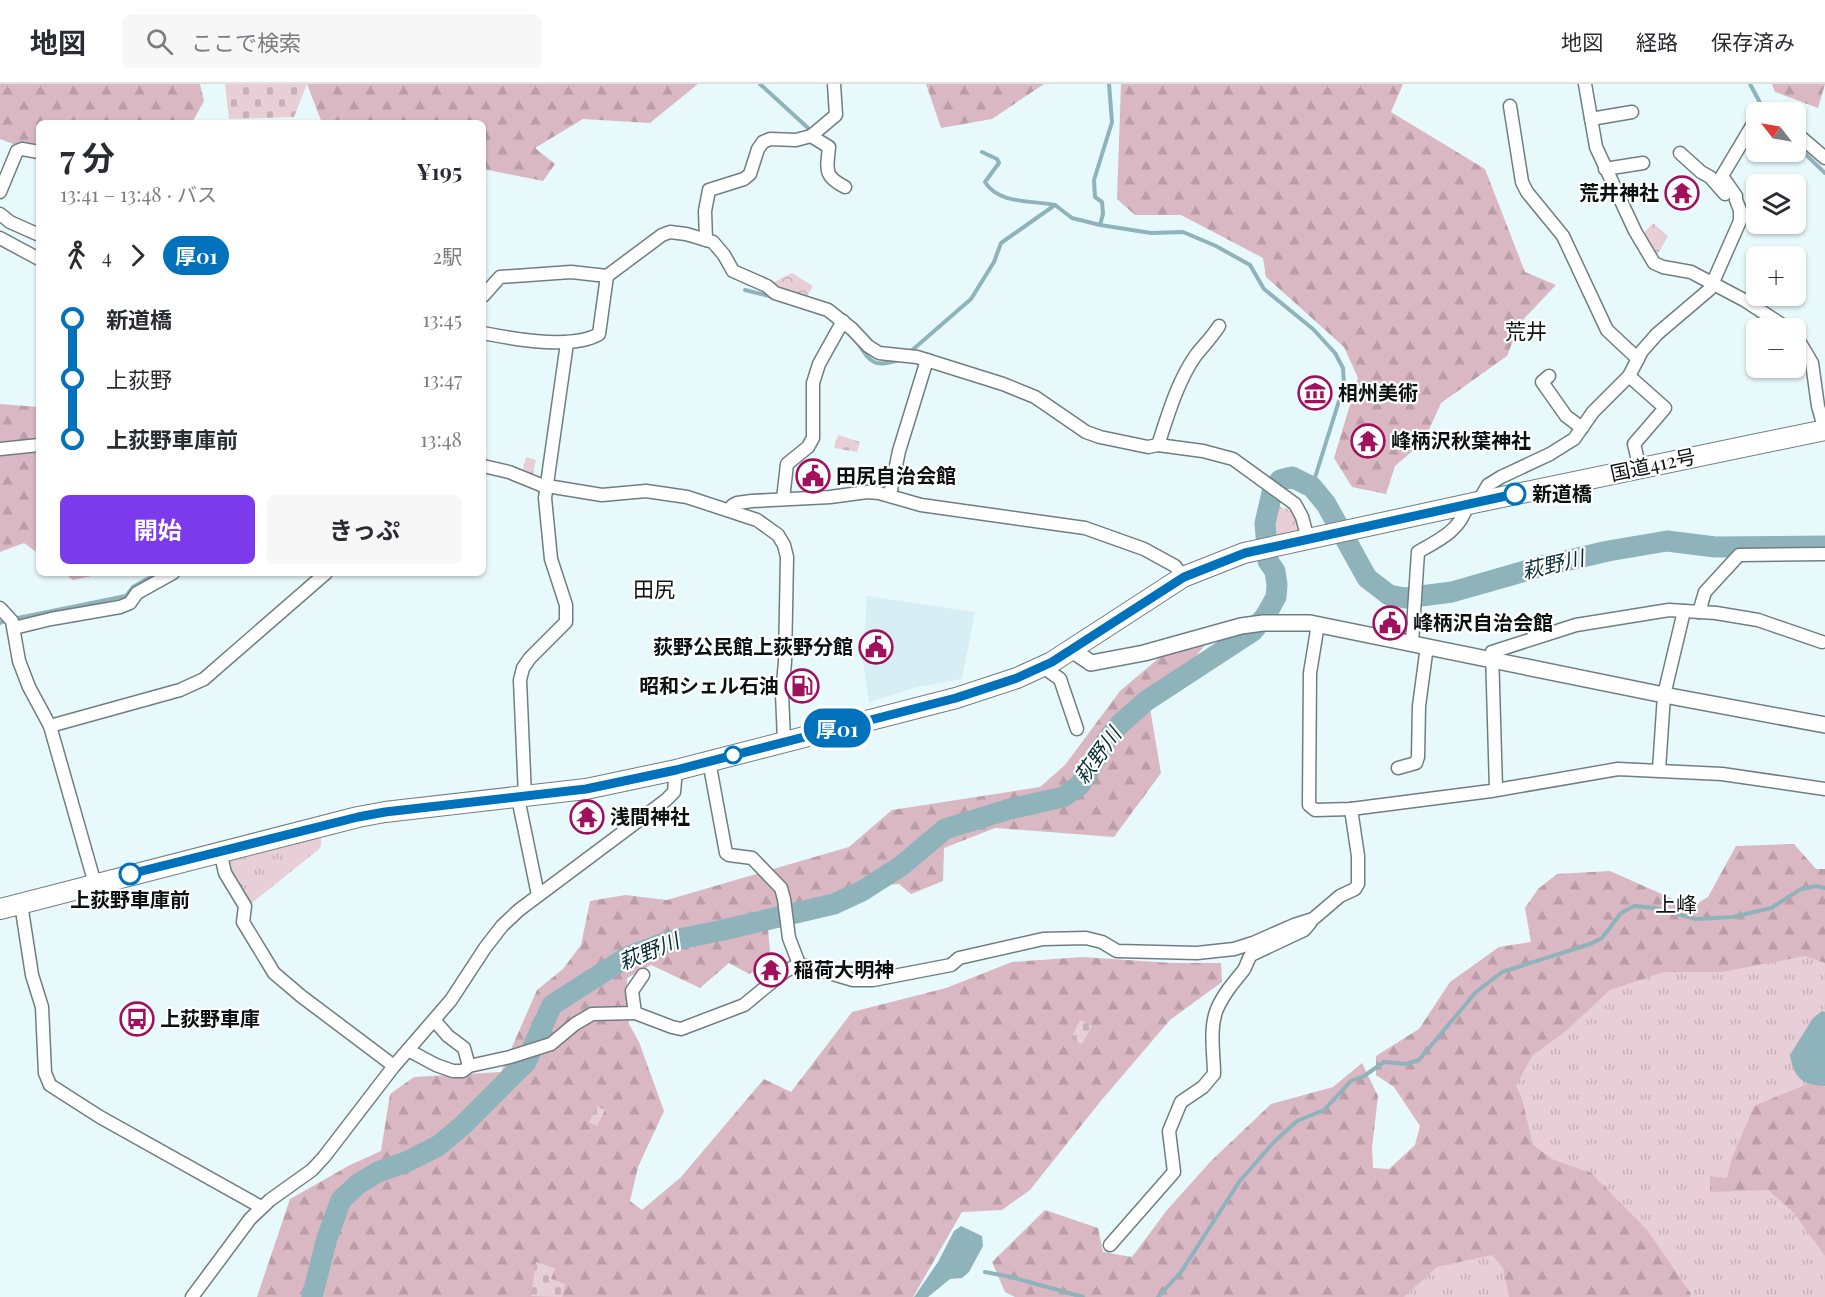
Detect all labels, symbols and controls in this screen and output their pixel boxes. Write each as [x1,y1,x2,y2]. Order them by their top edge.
search box [122,14,542,68]
text: 地図 [30,23,86,60]
icon: search [143,25,176,58]
text: ここで検索 [191,27,301,57]
text: 地図 [1561,27,1603,55]
text: 経路 [1636,27,1678,55]
text: 保存済み [1711,27,1795,55]
north arrow [1746,102,1806,162]
map controls [1746,102,1806,378]
text: 7 分 [60,134,115,178]
text: ¥195 [416,156,462,186]
button: layers [1746,174,1806,234]
temple icon: 荒井神社 [1664,175,1700,211]
place label: 荒井神社 [1579,178,1659,205]
text: 13:41 – 13:48 · バス [60,180,217,207]
icon: walk [60,239,93,272]
icon: forward [121,239,154,272]
text: 厚01 [175,241,217,269]
text: 4 [102,242,112,269]
text: 2駅 [432,242,462,269]
button: + [1746,246,1806,306]
text: 新道橋 [106,304,172,334]
text: 13:45 [422,305,462,332]
district label: 荒井 [1505,316,1547,344]
button: − [1746,318,1806,378]
text: 上荻野 [106,364,172,394]
text: 13:47 [423,365,462,392]
museum icon: 相州美術 [1297,375,1333,411]
place label: 相州美術 [1338,378,1418,405]
temple icon: 峰柄沢秋葉神社 [1350,423,1386,459]
text: 上荻野車庫前 [106,424,238,454]
text: 13:48 [420,425,462,452]
place label: 峰柄沢秋葉神社 [1391,426,1531,453]
street label: 国道412号 [1607,441,1698,486]
public building icon: 田尻自治会館 [795,458,831,494]
place label: 田尻自治会館 [836,461,956,488]
place label: 新道橋 [1532,479,1592,506]
marker: 新道橋 [1504,483,1526,505]
button: 開始 [60,495,255,564]
button: きっぷ [267,495,462,564]
water label: 萩野川 [1519,542,1588,584]
district label: 田尻 [633,574,675,602]
public building icon: 峰柄沢自治会館 [1372,605,1408,641]
place label: 峰柄沢自治会館 [1413,608,1553,635]
public building icon: 荻野公民館上荻野分館 [858,629,894,665]
place label: 荻野公民館上荻野分館 [653,632,853,659]
fuel station icon: 昭和シェル石油 [784,668,820,704]
place label: 昭和シェル石油 [639,671,779,698]
line badge: 厚01 [802,708,872,748]
text: 厚01 [816,714,858,742]
water label: 萩野川 [1067,719,1127,789]
unlabelled marker [724,746,742,764]
temple icon: 浅間神社 [569,799,605,835]
place label: 浅間神社 [610,802,690,829]
marker: 上荻野車庫前 [119,863,141,885]
place label: 上荻野車庫前 [70,885,190,912]
district label: 上峰 [1655,889,1697,917]
water label: 萩野川 [614,925,685,975]
temple icon: 稲荷大明神 [753,952,789,988]
place label: 稲荷大明神 [794,955,894,982]
bus stop icon: 上荻野車庫 [119,1001,155,1037]
place label: 上荻野車庫 [160,1004,260,1031]

